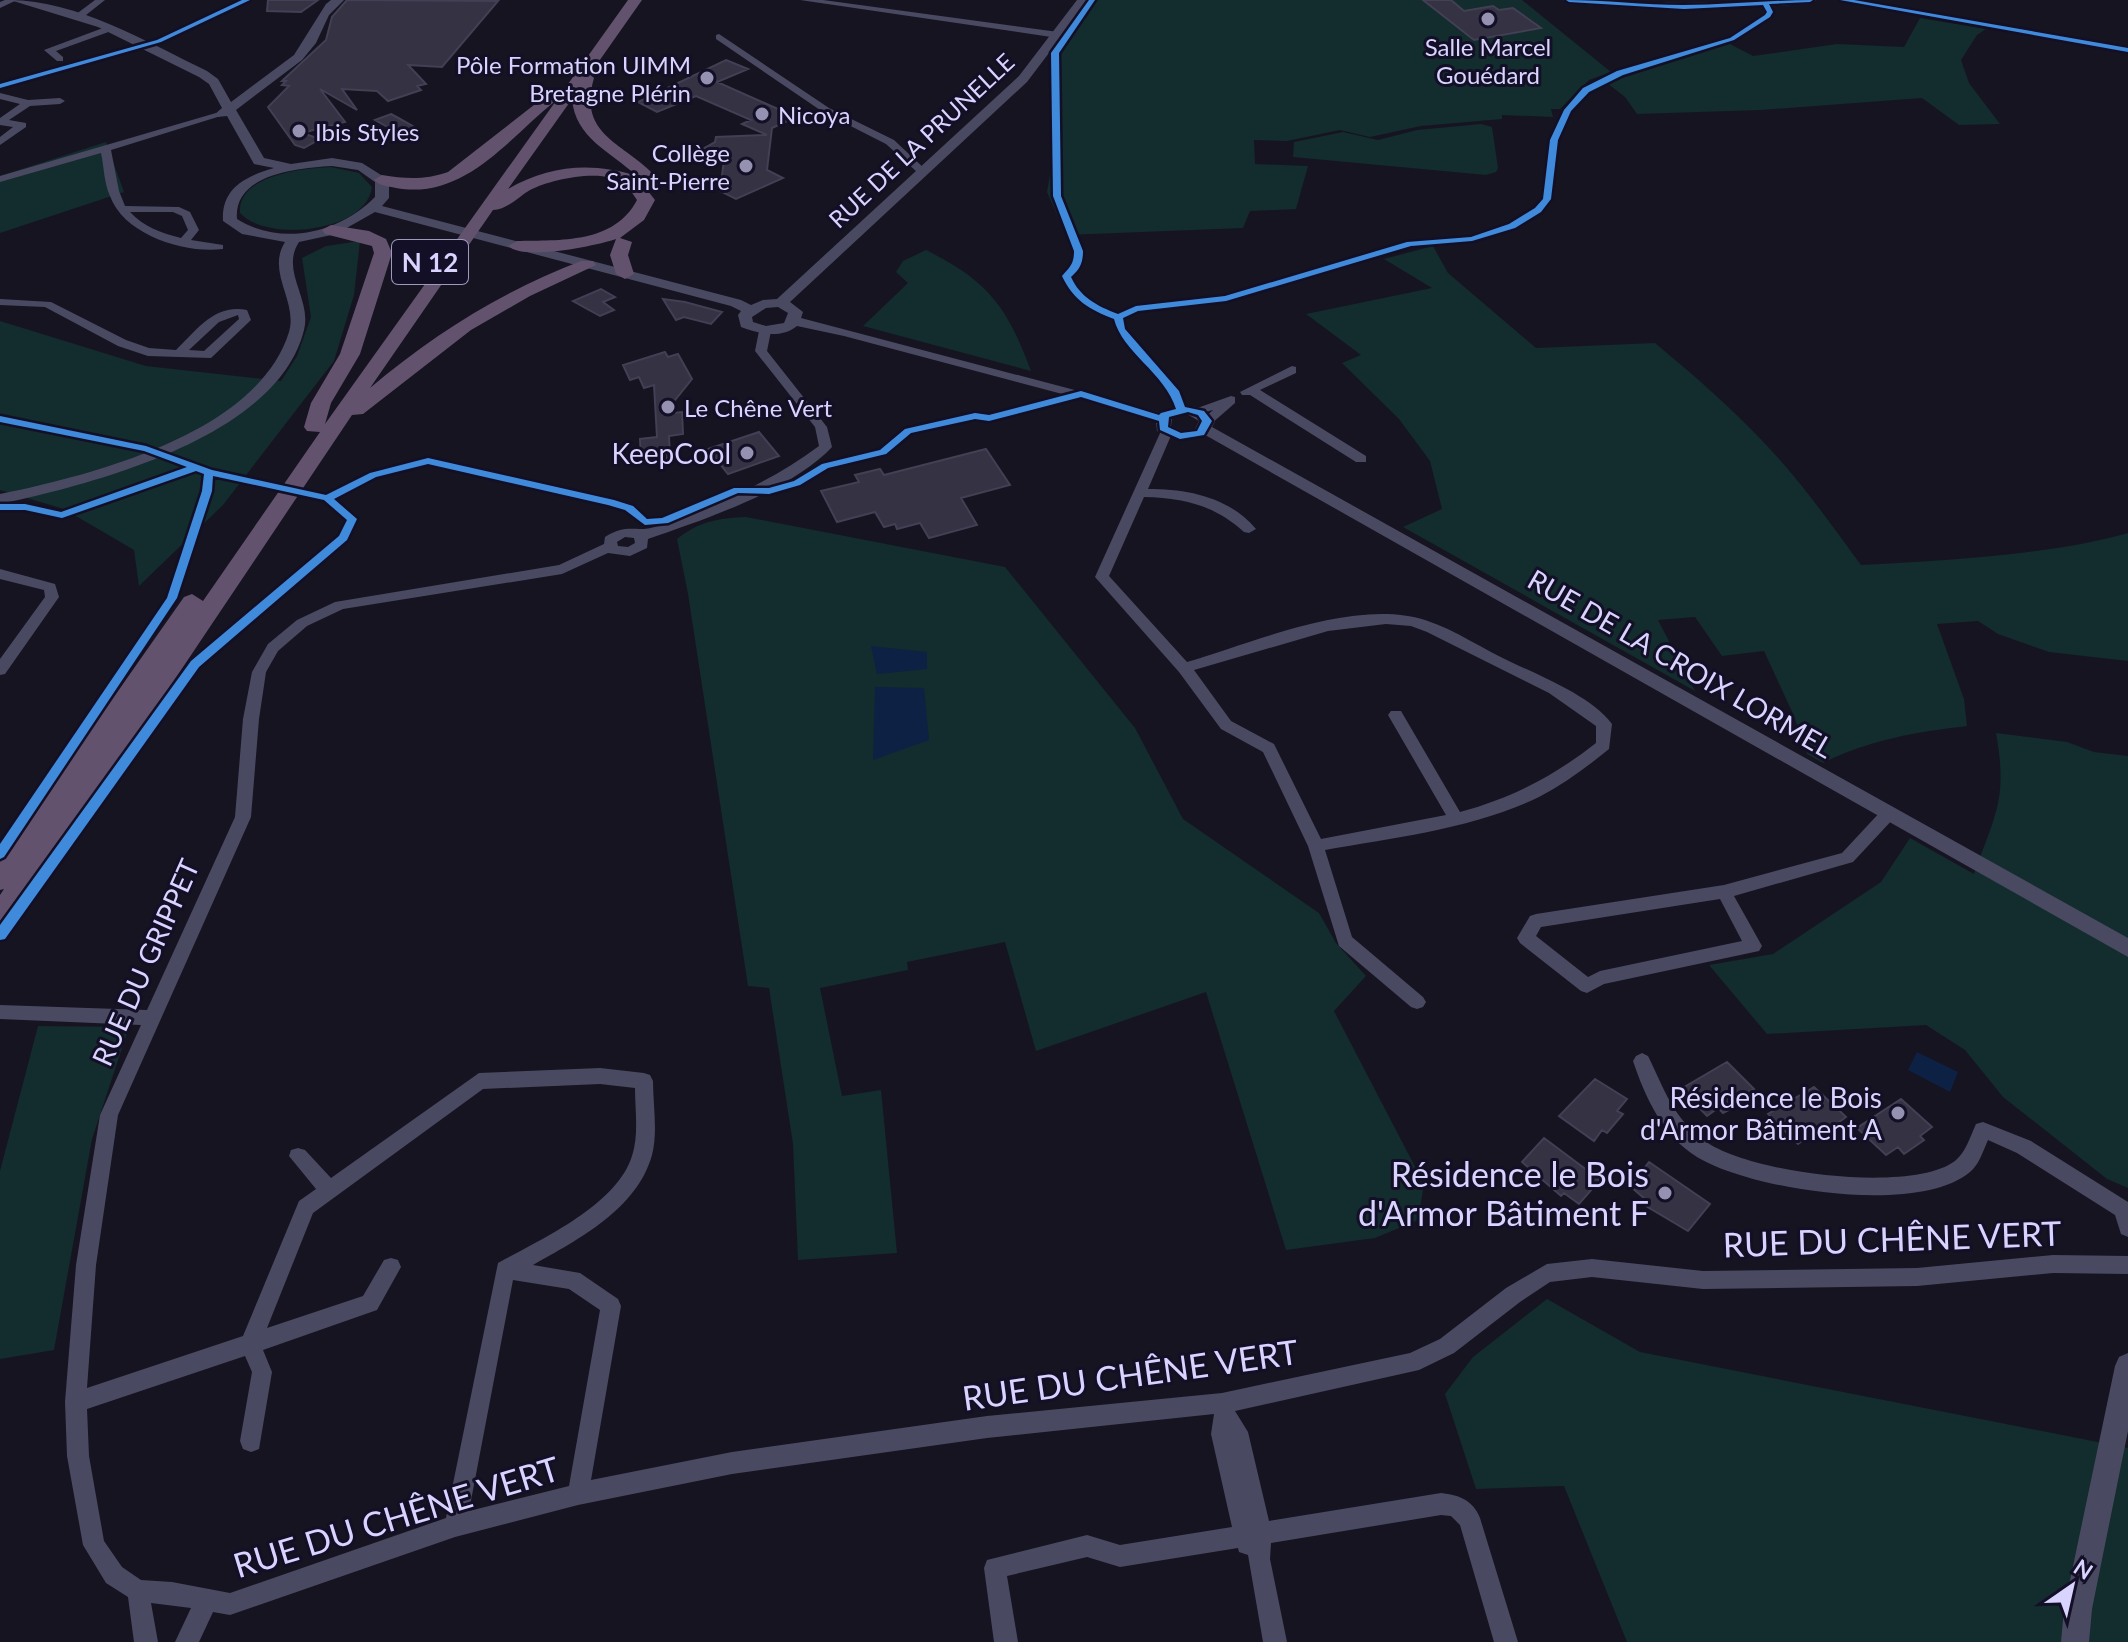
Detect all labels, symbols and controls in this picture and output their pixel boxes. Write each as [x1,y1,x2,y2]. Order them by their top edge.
marker: Salle Marcel Gouédard [1479,10,1497,28]
place label: Salle Marcel Gouédard [1425,32,1551,89]
street label: RUE DE LA PRUNELLE [822,47,1020,233]
place label: Pôle Formation UIMM Bretagne Plérin [456,50,691,107]
marker: Pôle Formation UIMM Bretagne Plérin [698,69,716,87]
place label: Nicoya [778,100,850,129]
marker: Nicoya [753,105,771,123]
place label: Ibis Styles [315,117,419,146]
marker: Ibis Styles [290,122,308,140]
place label: Collège Saint-Pierre [606,138,730,195]
marker: Collège Saint-Pierre [737,157,755,175]
road number: N 12 [392,240,468,284]
place label: Le Chêne Vert [684,393,833,422]
marker: Le Chêne Vert [659,398,677,416]
place label: KeepCool [612,436,731,470]
marker: KeepCool [738,444,756,462]
street label: RUE DE LA CROIX LORMEL [1522,561,1840,765]
street label: RUE DU GRIPPET [84,853,206,1071]
place label: Résidence le Bois d'Armor Bâtiment A [1640,1080,1882,1146]
marker: Résidence le Bois d'Armor Bâtiment A [1889,1104,1907,1122]
place label: Résidence le Bois d'Armor Bâtiment F [1358,1153,1649,1233]
marker: Résidence le Bois d'Armor Bâtiment F [1656,1184,1674,1202]
street label: RUE DU CHÊNE VERT [1722,1212,2062,1264]
street label: RUE DU CHÊNE VERT [959,1330,1301,1418]
street label: RUE DU CHÊNE VERT [228,1447,564,1585]
north arrow [2032,1546,2112,1626]
text: N [2069,1553,2098,1585]

